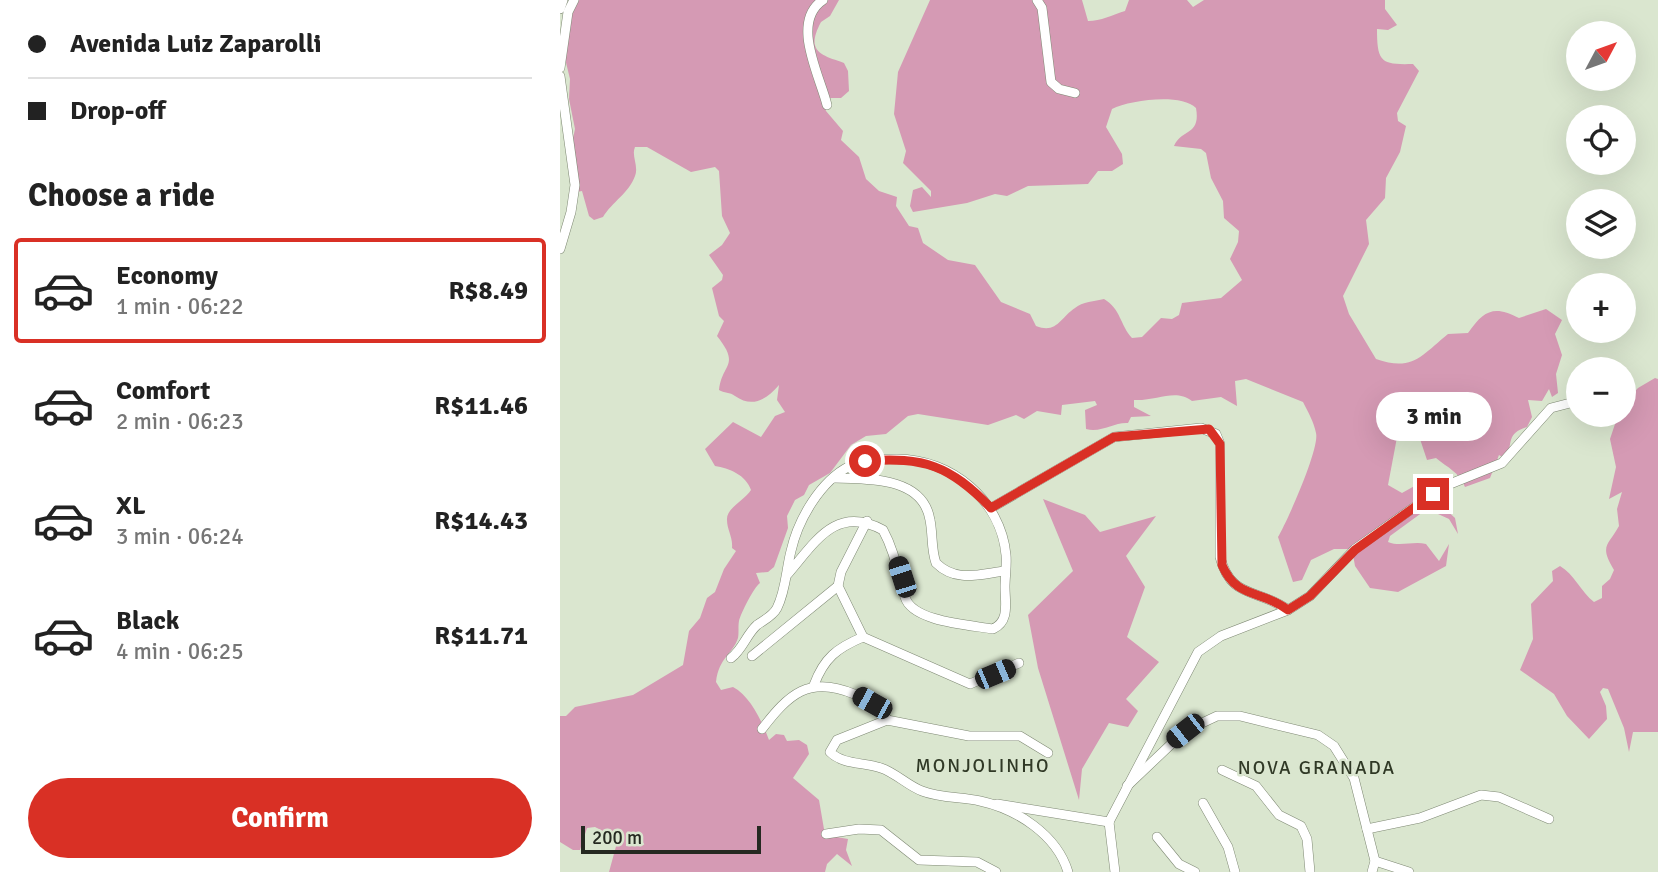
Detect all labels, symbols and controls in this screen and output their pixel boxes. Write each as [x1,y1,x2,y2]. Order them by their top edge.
north arrow [1566,21,1636,91]
map controls [1566,21,1636,427]
text: Avenida Luiz Zaparolli [70,28,321,60]
text: Drop-off [70,95,166,127]
button: locate [1566,105,1636,175]
text: Choose a ride [28,176,215,215]
button: layers [1566,189,1636,259]
icon: car [32,259,95,322]
text: Economy [116,260,218,292]
button: + [1566,273,1636,343]
text: R$8.49 [448,275,528,307]
text: 1 min · 06:22 [116,292,244,321]
button: − [1566,357,1636,427]
icon: car [32,374,95,437]
text: Comfort [116,375,210,407]
text: R$11.46 [434,390,528,422]
callout: 3 min [1375,392,1491,442]
text: 3 min [1406,402,1462,431]
text: 2 min · 06:23 [116,407,244,436]
route start [849,445,881,477]
route end [1417,478,1449,510]
icon: car [32,489,95,552]
text: XL [116,490,146,522]
text: R$14.43 [434,505,528,537]
text: 3 min · 06:24 [116,522,244,551]
car [886,554,919,600]
icon: car [32,604,95,667]
text: Black [116,605,179,637]
text: R$11.71 [434,620,528,652]
text: 4 min · 06:25 [116,637,244,666]
car [972,656,1019,692]
car [849,684,896,722]
car [1162,710,1209,752]
district label: MONJOLINHO [915,754,1051,778]
district label: NOVA GRANADA [1238,756,1396,780]
button: Confirm [28,778,532,858]
scale bar [581,823,761,855]
text: 200 m [592,826,642,850]

